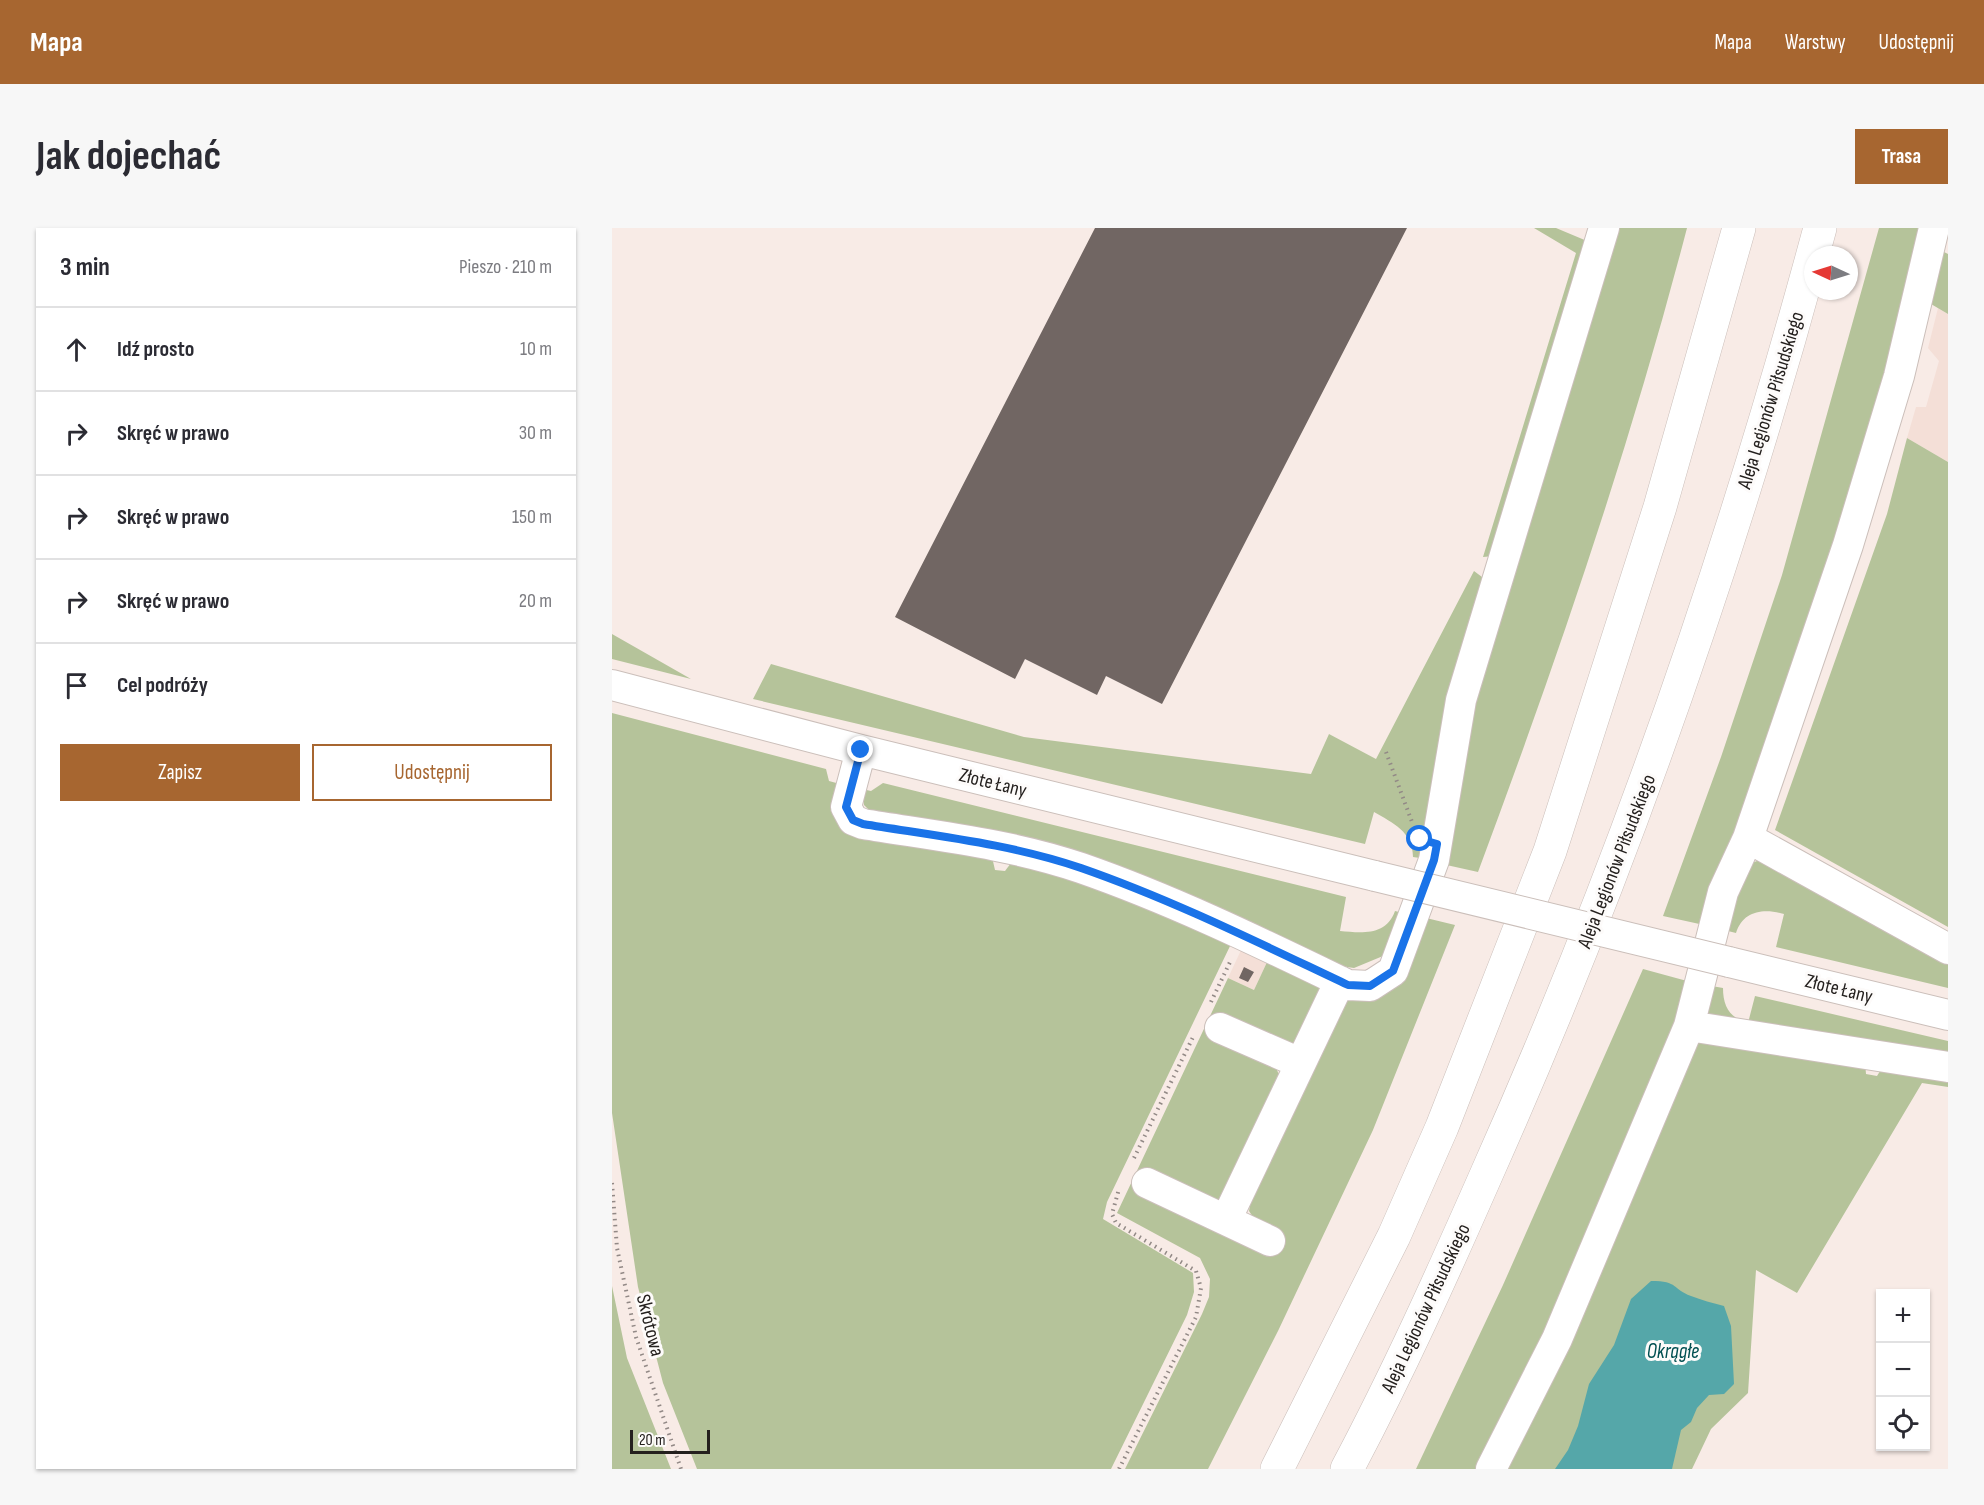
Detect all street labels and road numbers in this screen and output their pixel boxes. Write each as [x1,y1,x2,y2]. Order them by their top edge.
street label: Aleja Legionów Piłsudskiego [1732,309,1809,493]
street label: Złote Łany [956,763,1029,803]
street label: Aleja Legionów Piłsudskiego [1572,771,1661,952]
street label: Złote Łany [1802,969,1875,1009]
street label: Aleja Legionów Piłsudskiego [1376,1220,1476,1398]
street label: Skrótowa [631,1292,669,1359]

